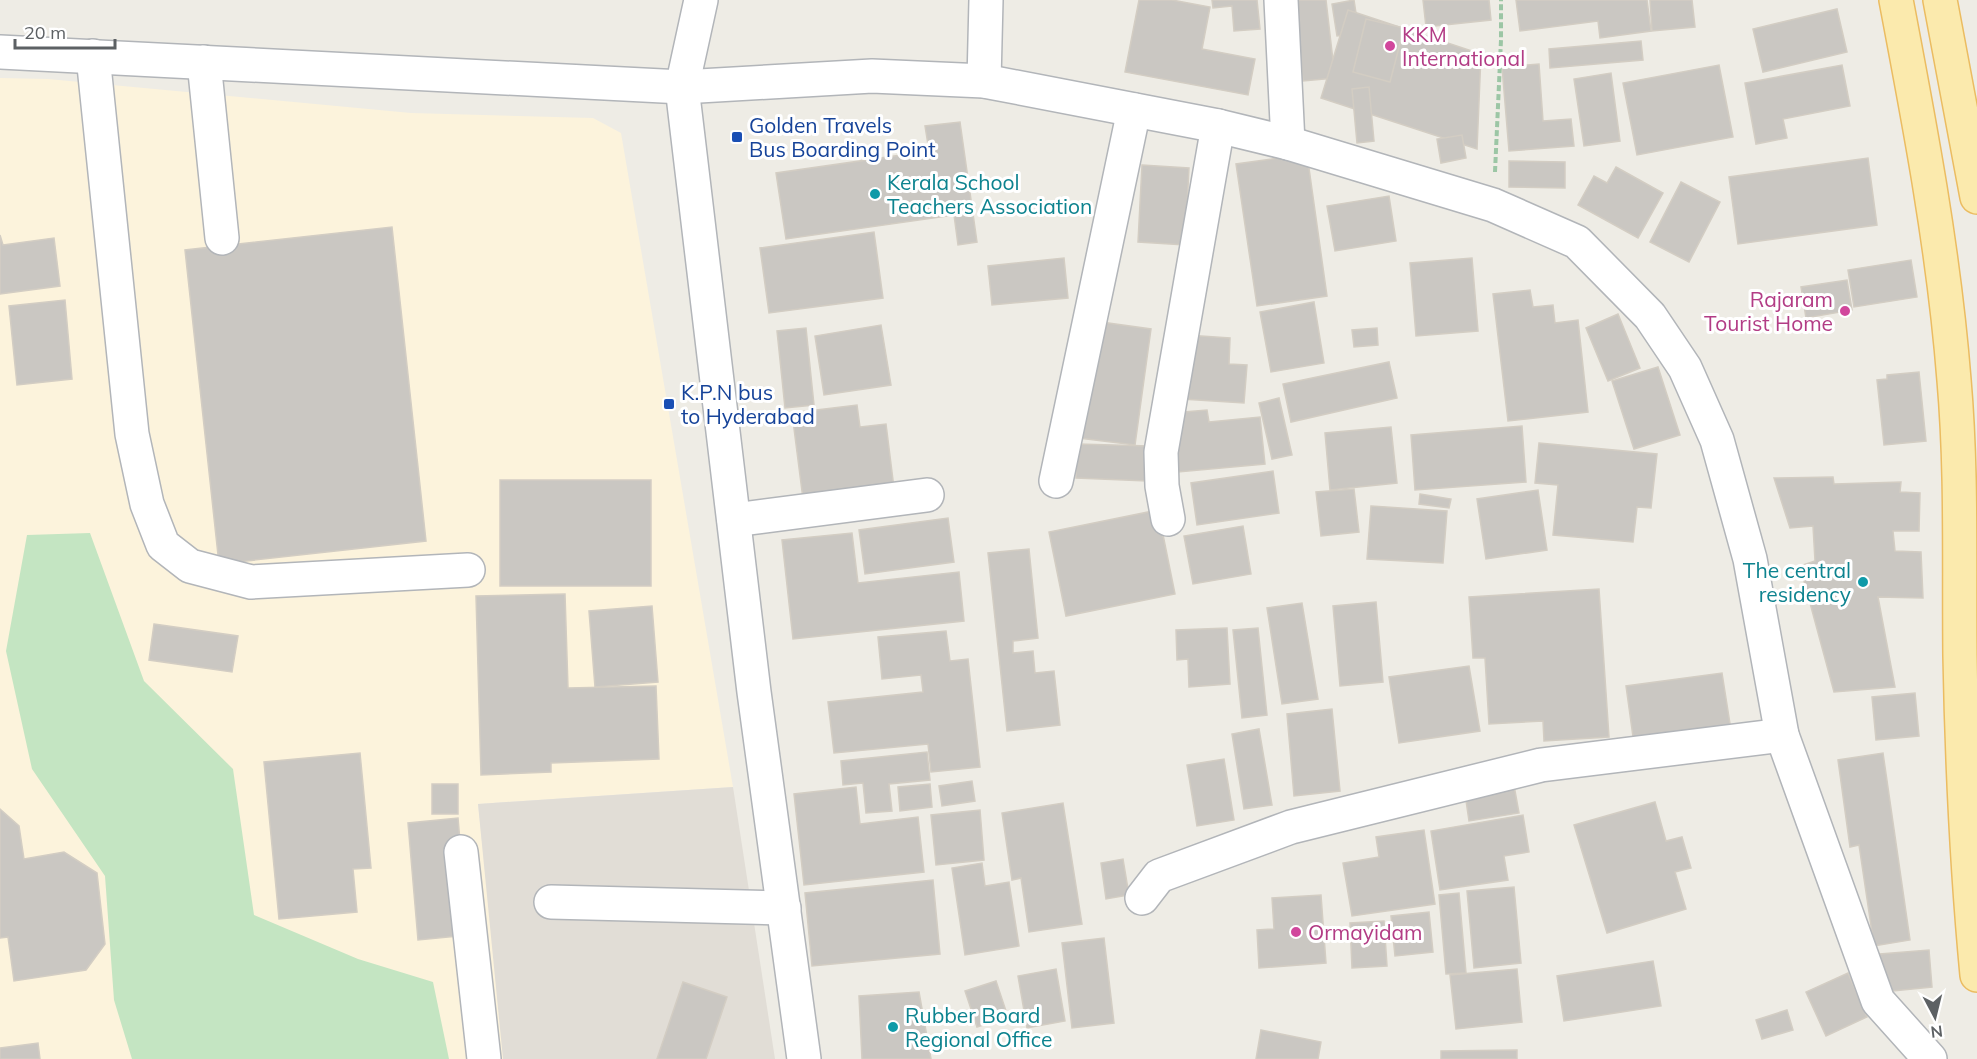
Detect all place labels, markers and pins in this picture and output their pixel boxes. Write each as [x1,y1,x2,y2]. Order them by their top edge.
place label: KKM International [1402,21,1525,71]
marker: KKM International [1383,39,1397,53]
place label: Golden Travels Bus Boarding Point [749,112,936,162]
marker: Golden Travels Bus Boarding Point [730,130,744,144]
place label: Kerala School Teachers Association [887,169,1092,219]
marker: Kerala School Teachers Association [868,187,882,201]
place label: Rajaram Tourist Home [1704,286,1833,336]
marker: Rajaram Tourist Home [1838,304,1852,318]
place label: K.P.N bus to Hyderabad [681,379,815,429]
marker: K.P.N bus to Hyderabad [662,397,676,411]
place label: The central residency [1743,557,1851,607]
marker: The central residency [1856,575,1870,589]
place label: Ormayidam [1308,919,1423,945]
marker: Ormayidam [1289,925,1303,939]
place label: Rubber Board Regional Office [905,1002,1052,1052]
marker: Rubber Board Regional Office [886,1020,900,1034]

